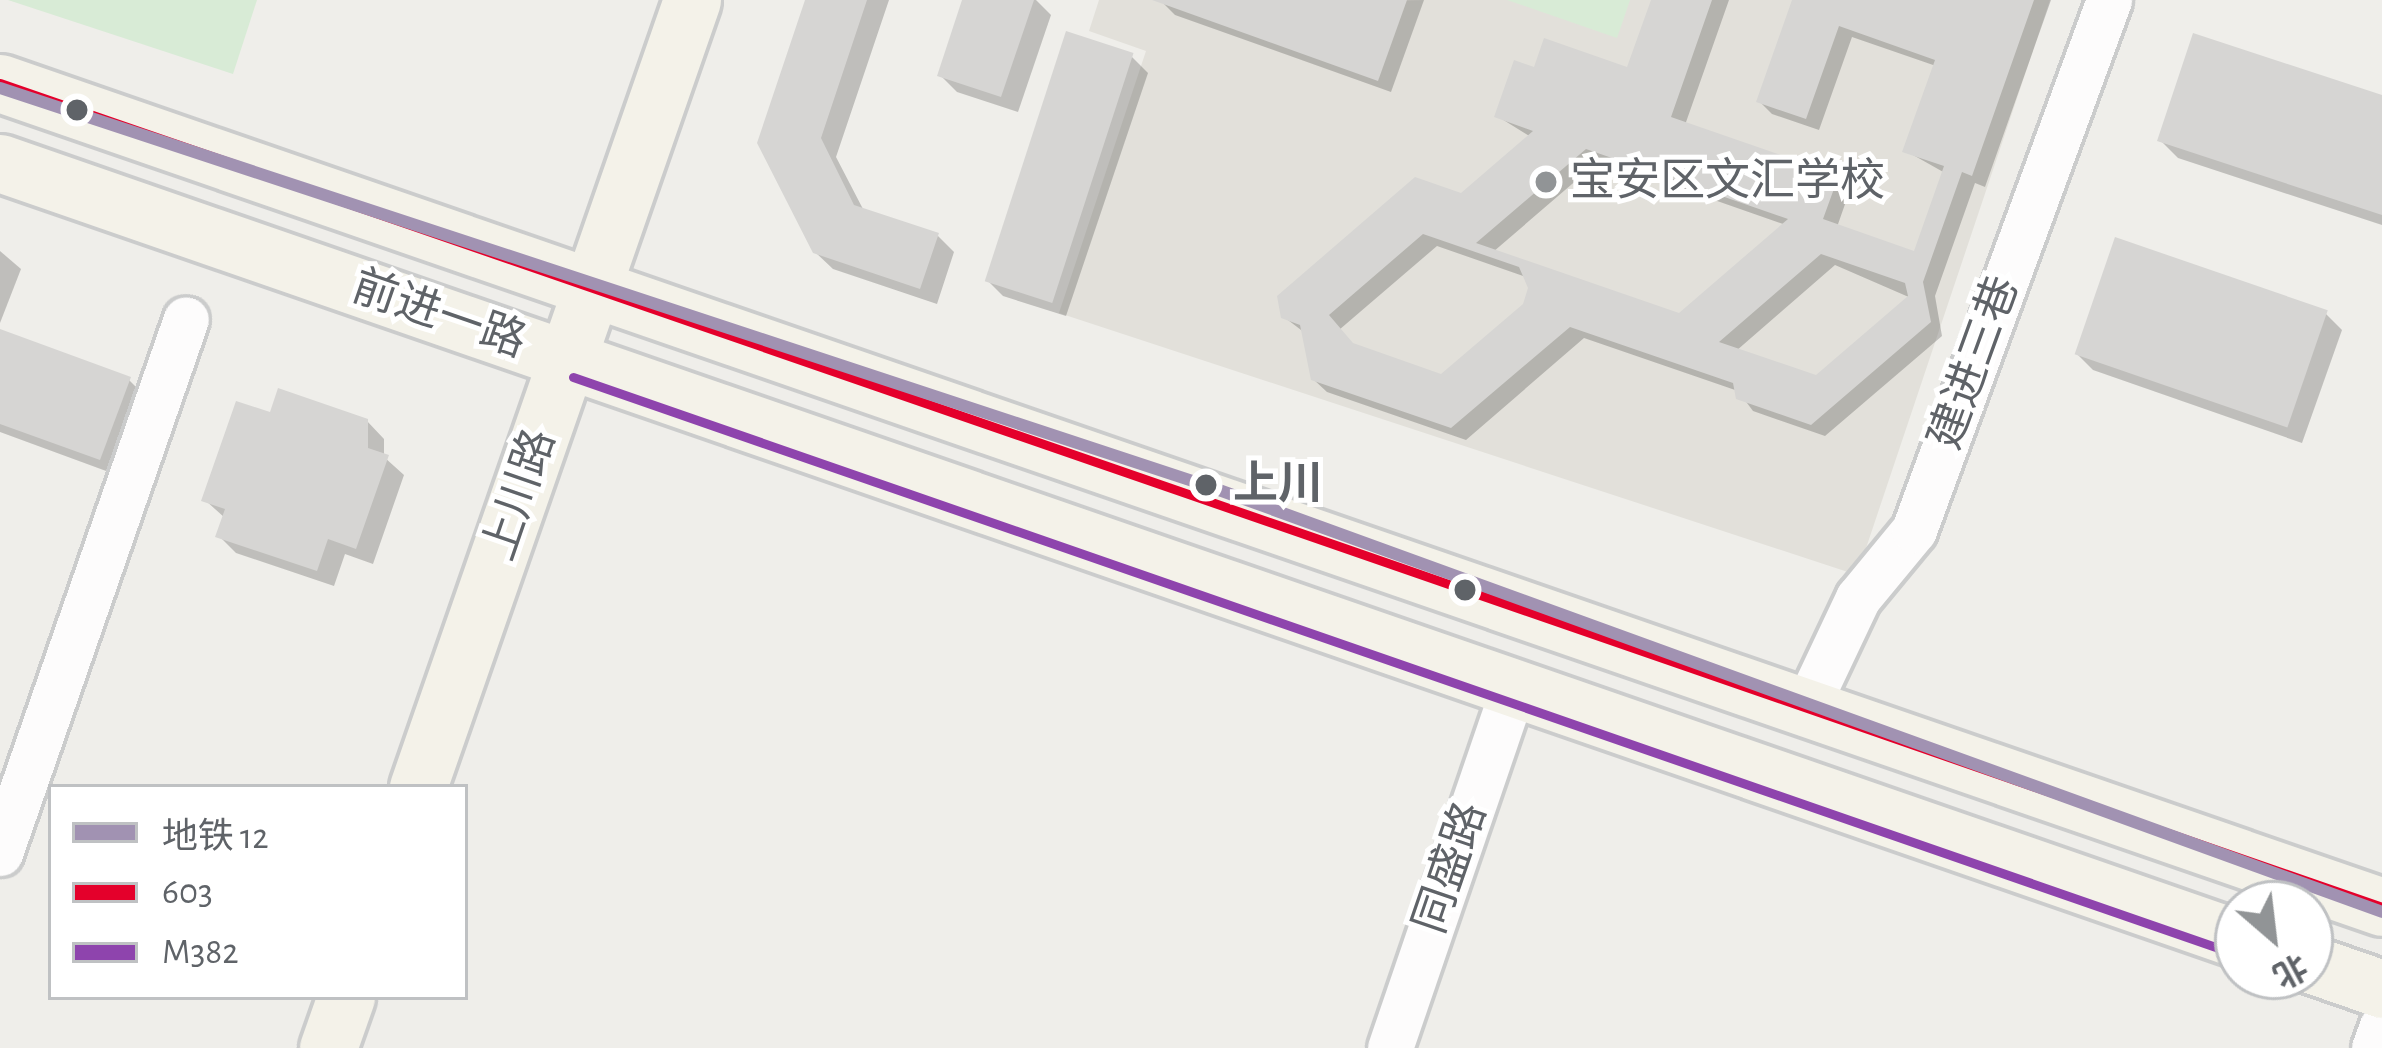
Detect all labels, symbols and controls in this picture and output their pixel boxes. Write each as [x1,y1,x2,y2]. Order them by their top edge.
unlabelled marker [66,99,88,121]
place label: 宝安区文汇学校 [1570,155,1885,209]
marker: 宝安区文汇学校 [1533,169,1559,195]
street label: 前进一路 [345,260,533,370]
street label: 建进三巷 [1919,269,2031,457]
street label: 上川路 [472,422,568,568]
place label: 上川 [1233,458,1323,512]
marker: 上川 [1190,469,1222,501]
unlabelled marker [1454,579,1476,601]
legend [48,784,468,1000]
street label: 同盛路 [1403,795,1499,941]
text: 地铁 12 [162,819,269,855]
text: 603 [162,874,213,910]
north arrow [2214,880,2334,1000]
text: M382 [162,934,239,970]
text: 北 [2267,947,2312,992]

